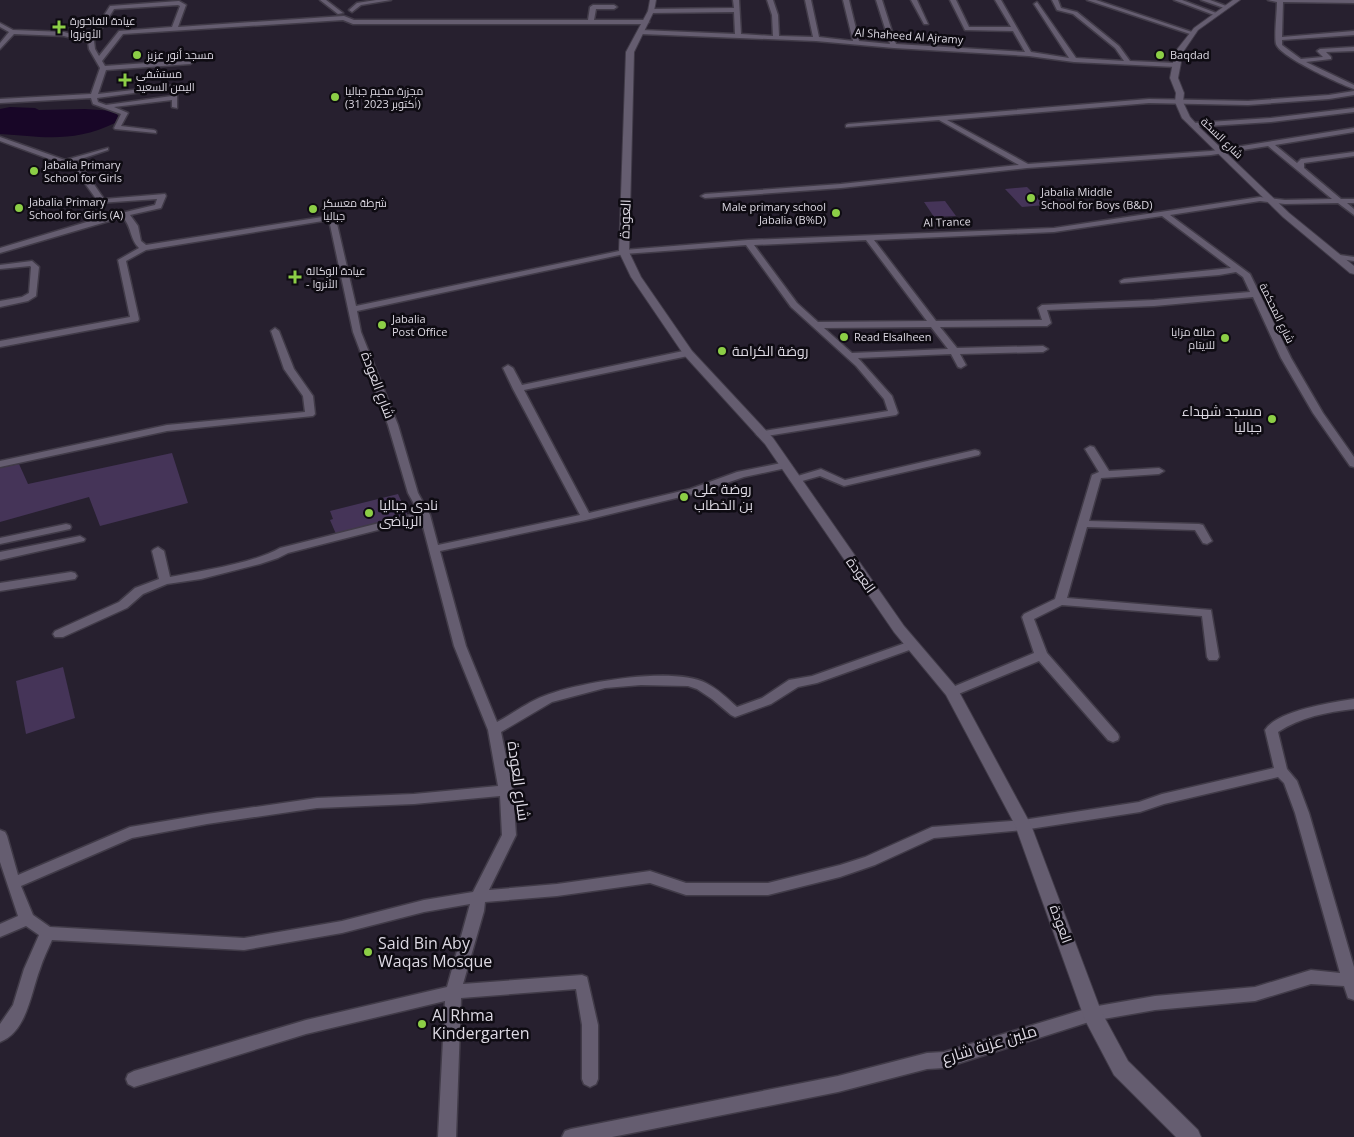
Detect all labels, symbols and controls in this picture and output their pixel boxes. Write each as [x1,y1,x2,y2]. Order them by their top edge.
place label: عيادة الفاخورة الأونروا [70,13,136,41]
marker: عيادة الفاخورة الأونروا [52,20,66,34]
street label: Al Shaheed Al Ajramy [854,24,964,47]
place label: مسجد أنور عزيز [146,47,214,62]
place label: Baqdad [1170,47,1210,62]
marker: مسجد أنور عزيز [131,49,143,61]
marker: Baqdad [1154,49,1166,61]
place label: مستشفى اليمن السعيد [136,66,195,94]
marker: مستشفى اليمن السعيد [118,73,132,87]
place label: مجزرة مخيم جباليا (31 أكتوبر 2023) [345,83,423,111]
marker: مجزرة مخيم جباليا (31 أكتوبر 2023) [329,91,341,103]
street label: شارع السكة [1197,114,1247,162]
place label: Jabalia Primary School for Girls [43,157,122,185]
marker: Jabalia Primary School for Girls [28,165,40,177]
place label: Jabalia Middle School for Boys (B&D) [1040,184,1153,212]
marker: Jabalia Middle School for Boys (B&D) [1025,192,1037,204]
place label: Jabalia Primary School for Girls (A) [28,194,123,222]
place label: شرطة معسكر جباليا [322,195,387,223]
street label: العودة [614,199,635,239]
place label: Male primary school Jabalia (B%D) [722,199,826,227]
marker: Jabalia Primary School for Girls (A) [13,202,25,214]
marker: شرطة معسكر جباليا [307,203,319,215]
marker: Male primary school Jabalia (B%D) [830,207,842,219]
street label: Al Trance [923,213,971,230]
place label: عيادة الوكالة - الأنروا [306,263,365,291]
marker: عيادة الوكالة - الأنروا [288,270,302,284]
street label: شارع المحكمة [1256,280,1298,346]
place label: Jabalia Post Office [391,311,447,339]
marker: Jabalia Post Office [376,319,388,331]
place label: صالة مزايا للايتام [1171,324,1215,353]
place label: Read Elsalheen [854,329,932,344]
marker: Read Elsalheen [838,331,850,343]
marker: صالة مزايا للايتام [1219,332,1231,344]
place label: روضة الكرامة [732,341,808,360]
marker: روضة الكرامة [716,345,728,357]
street label: شارع العودة [357,349,400,421]
place label: مسجد شهداء جباليا [1182,401,1262,436]
marker: مسجد شهداء جباليا [1266,413,1278,425]
place label: روضة على بن الخطاب [694,479,753,514]
marker: روضة على بن الخطاب [678,491,690,503]
place label: نادى جباليا الرياضى [379,495,438,530]
marker: نادى جباليا الرياضى [363,507,375,519]
street label: العودة [842,553,881,596]
street label: شارع العودة [502,740,535,822]
street label: العودة [1046,902,1077,946]
place label: Said Bin Aby Waqas Mosque [378,932,492,972]
marker: Said Bin Aby Waqas Mosque [362,946,374,958]
place label: Al Rhma Kindergarten [432,1004,530,1044]
marker: Al Rhma Kindergarten [416,1018,428,1030]
street label: ملين عزبة شارع [939,1019,1039,1070]

